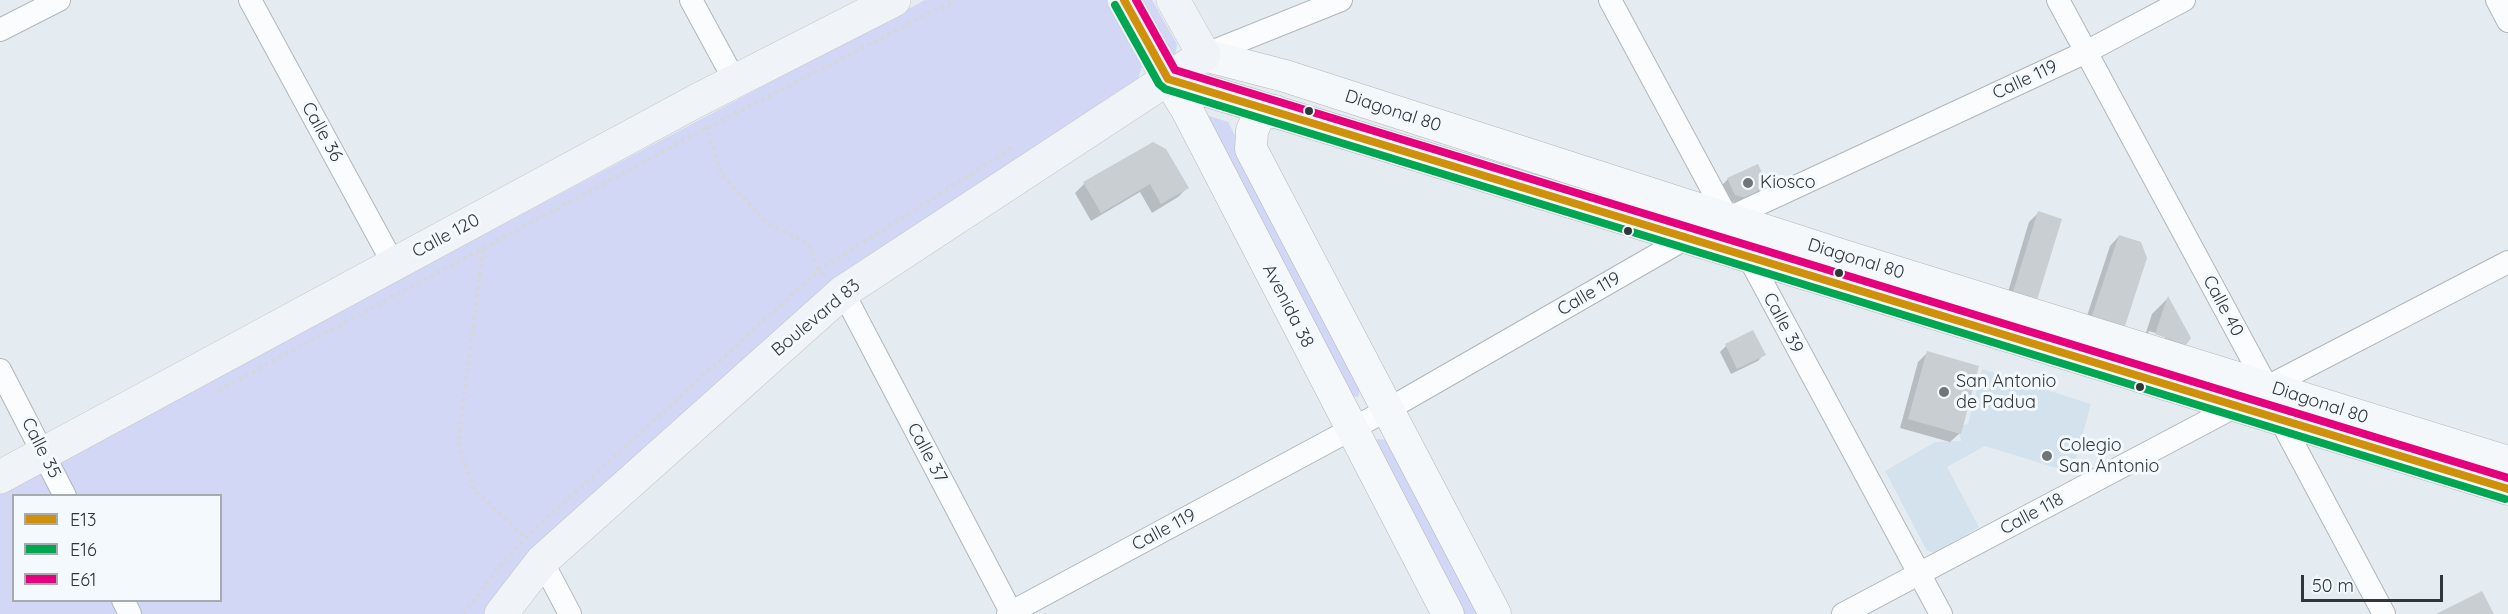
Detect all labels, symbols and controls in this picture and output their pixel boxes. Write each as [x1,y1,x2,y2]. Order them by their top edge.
street label: Calle 119 [1989,56,2061,104]
street label: Diagonal 80 [1342,85,1444,137]
street label: Calle 36 [297,98,347,166]
unlabelled marker [1303,105,1315,117]
place label: Kiosco [1760,172,1816,194]
marker: Kiosco [1741,176,1755,190]
street label: Calle 120 [409,209,483,263]
unlabelled marker [1622,225,1634,237]
street label: Diagonal 80 [1805,234,1907,284]
street label: Avenida 38 [1258,261,1318,351]
street label: Calle 119 [1554,267,1624,321]
unlabelled marker [1833,267,1845,279]
street label: Calle 40 [2198,272,2248,340]
street label: Boulevard 83 [767,275,865,361]
street label: Calle 39 [1758,289,1808,357]
place label: San Antonio de Padua [1956,371,2056,413]
street label: Diagonal 80 [2269,377,2371,429]
unlabelled marker [2134,381,2146,393]
marker: San Antonio de Padua [1937,385,1951,399]
street label: Calle 35 [17,414,65,482]
street label: Calle 37 [902,419,952,487]
place label: Colegio San Antonio [2059,435,2159,478]
marker: Colegio San Antonio [2040,449,2054,463]
street label: Calle 118 [1997,488,2067,540]
legend [12,494,222,602]
street label: Calle 119 [1128,504,1200,556]
text: E13 [70,508,96,531]
text: E16 [70,538,97,561]
scale bar [2304,563,2446,601]
text: E61 [70,568,96,591]
text: 50 m [2312,574,2354,597]

